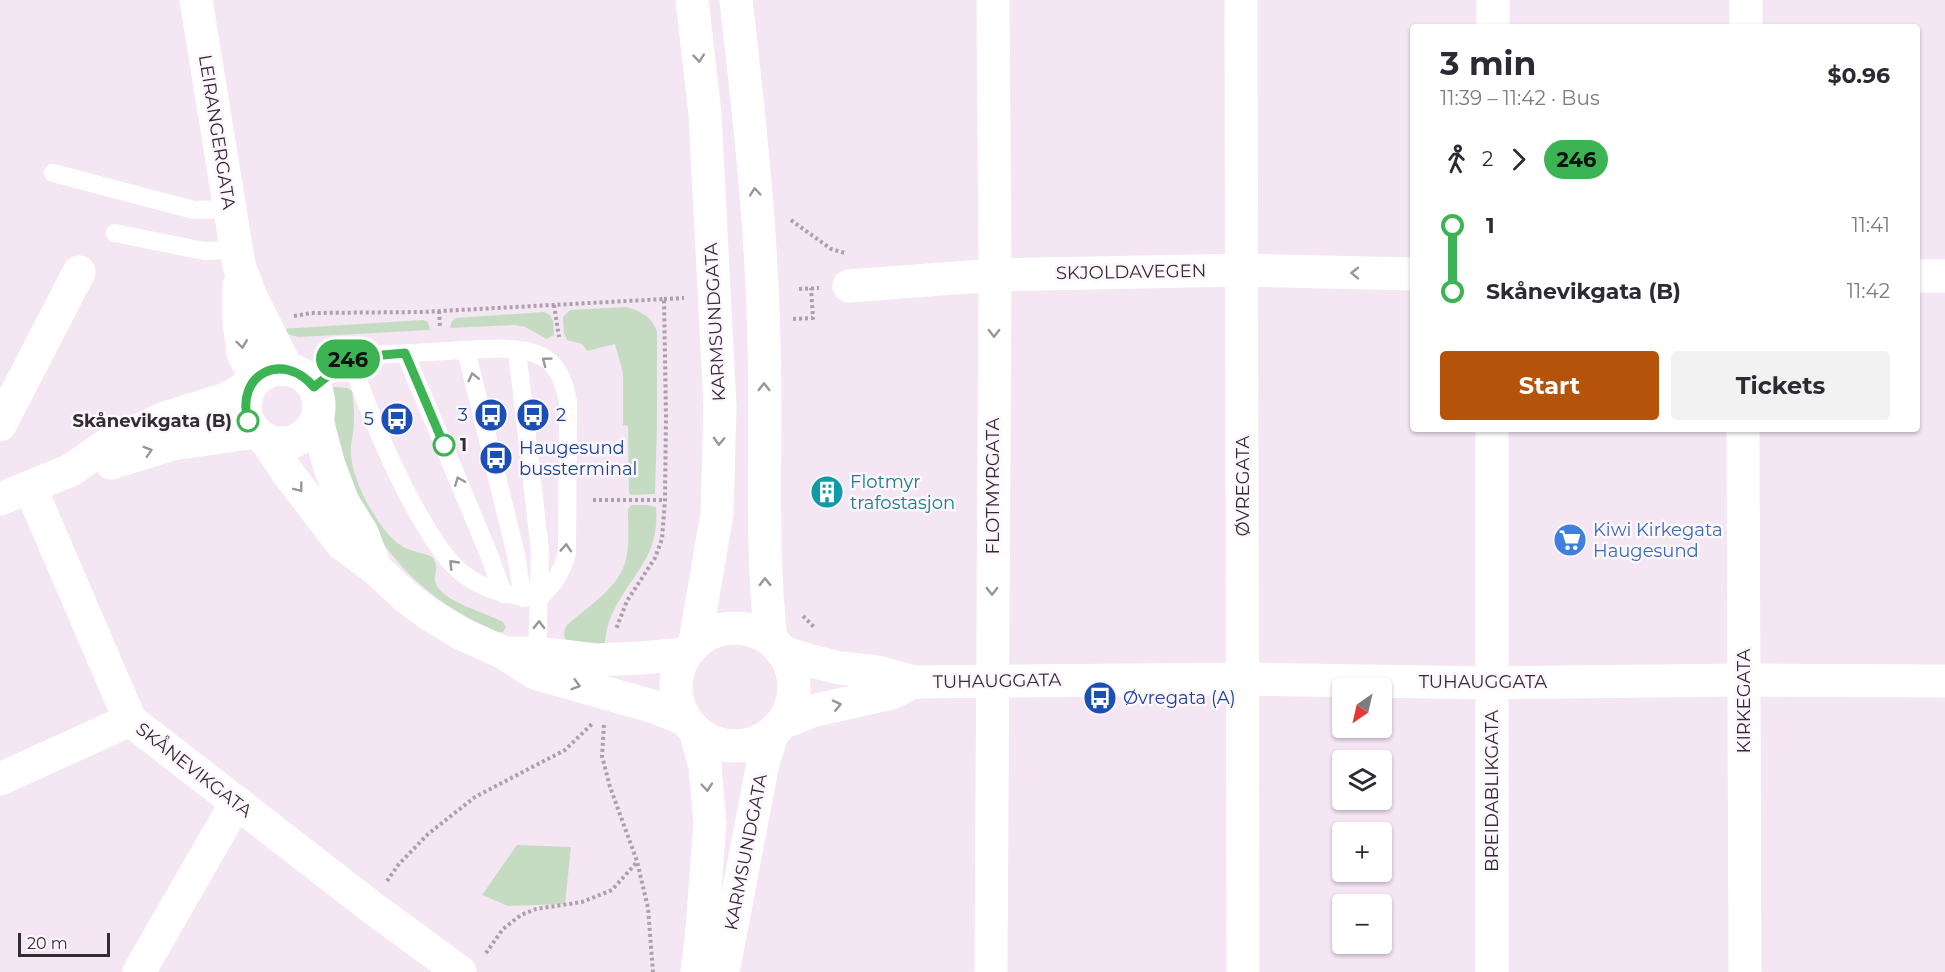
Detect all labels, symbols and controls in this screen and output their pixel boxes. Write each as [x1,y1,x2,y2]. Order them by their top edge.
text: 3 min [1440,43,1536,83]
street label: LEIRANGERGATA [194,53,240,211]
one-way arrow [692,54,705,63]
text: $0.96 [1828,62,1890,89]
text: 11:39 – 11:42 · Bus [1440,86,1600,110]
icon: walk [1440,143,1473,176]
icon: forward [1502,143,1535,176]
text: 2 [1482,147,1493,171]
text: 246 [1556,147,1596,172]
one-way arrow [749,188,762,197]
text: 1 [1486,212,1495,239]
text: 11:41 [1851,213,1890,237]
street label: KARMSUNDGATA [700,242,730,402]
street label: SKJOLDAVEGEN [1056,260,1206,284]
one-way arrow [1350,267,1359,279]
text: Skånevikgata (B) [1486,278,1681,305]
text: 11:42 [1847,279,1890,303]
one-way arrow [988,329,1000,338]
one-way arrow [235,339,247,349]
line badge: 246 [314,340,382,378]
text: 246 [328,347,368,372]
button: Start [1440,351,1659,420]
button: Tickets [1671,351,1890,420]
one-way arrow [542,357,553,368]
one-way arrow [467,372,480,382]
one-way arrow [758,383,770,392]
bus stop icon: 3 [473,397,509,433]
bus stop icon: 2 [515,397,551,433]
bus stop icon: 5 [379,401,415,437]
place label: 3 [458,404,468,426]
place label: 2 [556,404,566,426]
place label: 5 [364,408,374,430]
place label: Skånevikgata (B) [73,410,232,432]
marker: Skånevikgata (B) [237,410,259,432]
street label: FLOTMYRGATA [982,417,1004,554]
marker: 1 [433,434,455,456]
place label: 1 [460,434,467,456]
street label: ØVREGATA [1232,435,1254,536]
place label: Haugesund bussterminal [519,437,637,480]
one-way arrow [713,437,725,446]
bus stop icon: Haugesund bussterminal [478,440,514,476]
one-way arrow [142,446,153,459]
place label: Flotmyr trafostasjon [850,471,955,514]
building icon: Flotmyr trafostasjon [809,474,845,510]
one-way arrow [454,476,466,487]
one-way arrow [292,481,303,492]
place label: Kiwi Kirkegata Haugesund [1593,519,1723,562]
supermarket icon: Kiwi Kirkegata Haugesund [1552,522,1588,558]
one-way arrow [559,544,572,553]
one-way arrow [450,560,461,571]
one-way arrow [759,578,772,587]
one-way arrow [986,587,998,596]
one-way arrow [533,621,545,630]
street label: KIRKEGATA [1733,648,1755,753]
street label: TUHAUGGATA [933,669,1062,693]
street label: TUHAUGGATA [1419,671,1547,693]
one-way arrow [570,678,581,690]
north arrow [1332,678,1392,738]
map controls [1332,678,1392,954]
bus stop icon: Øvregata (A) [1082,680,1118,716]
place label: Øvregata (A) [1123,687,1236,709]
one-way arrow [832,700,842,713]
street label: BREIDABLIKGATA [1481,710,1503,872]
street label: SKÅNEVIKGATA [132,717,257,822]
button: layers [1332,750,1392,810]
street label: KARMSUNDGATA [720,772,772,932]
one-way arrow [700,783,713,792]
button: + [1332,822,1392,882]
button: − [1332,894,1392,954]
scale bar [18,930,110,958]
text: 20 m [27,934,68,953]

